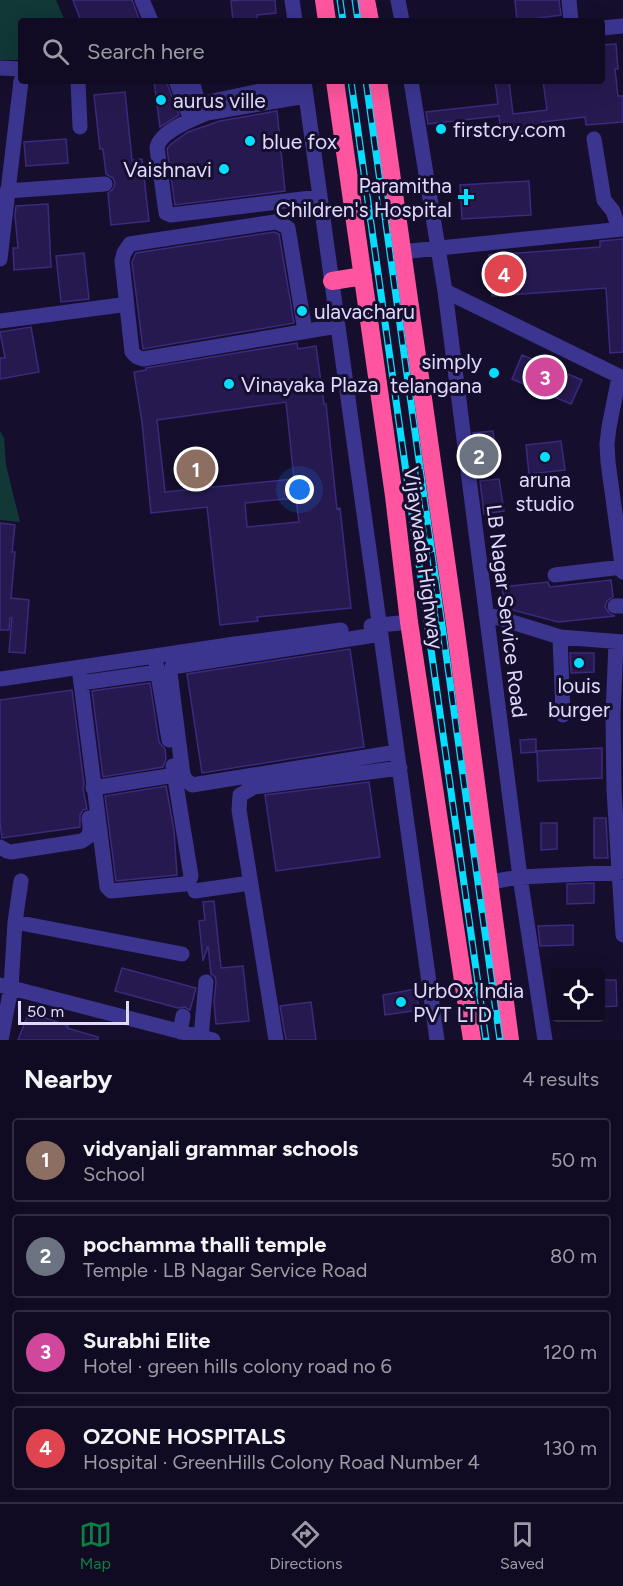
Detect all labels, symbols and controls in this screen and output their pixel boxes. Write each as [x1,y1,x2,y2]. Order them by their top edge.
search box [18,18,605,84]
icon: search [39,35,72,68]
text: Search here [87,38,205,65]
place label: aurus ville [173,88,266,113]
marker: aurus ville [154,93,168,107]
place label: firstcry.com [453,117,566,142]
marker: firstcry.com [434,122,448,136]
place label: blue fox [262,129,337,154]
marker: blue fox [243,134,257,148]
place label: Vaishnavi [123,157,212,182]
marker: Vaishnavi [217,162,231,176]
place label: Paramitha Children's Hospital [276,173,452,222]
marker: Paramitha Children's Hospital [457,188,475,206]
pin: 4 [484,252,524,296]
place label: ulavacharu [314,299,415,324]
marker: ulavacharu [295,304,309,318]
place label: simply telangana [390,349,482,398]
pin: 3 [526,354,564,400]
marker: simply telangana [487,366,501,380]
place label: Vinayaka Plaza [241,372,379,397]
marker: Vinayaka Plaza [222,377,236,391]
pin: 2 [460,434,498,478]
pin: 1 [176,446,216,492]
marker: aruna studio [538,450,552,464]
street label: Vijaywada Highway [399,465,449,651]
place label: aruna studio [516,467,574,516]
your location [285,475,314,504]
street label: LB Nagar Service Road [482,503,532,719]
marker: louis burger [572,656,586,670]
place label: louis burger [548,673,610,722]
map controls [551,968,605,1022]
button: locate [551,968,605,1022]
place label: UrbOx India PVT LTD [413,978,524,1027]
marker: UrbOx India PVT LTD [394,995,408,1009]
scale bar [18,998,129,1025]
text: 50 m [27,1002,64,1021]
text: Nearby [24,1063,112,1095]
text: 4 results [522,1067,599,1091]
text: vidyanjali grammar schools [83,1135,358,1162]
text: 1 [41,1148,50,1172]
text: 50 m [551,1148,597,1172]
text: School [83,1162,145,1186]
text: pochamma thalli temple [83,1231,326,1258]
text: 2 [40,1244,51,1268]
text: 80 m [550,1244,597,1268]
text: Temple · LB Nagar Service Road [83,1258,367,1282]
text: Surabhi Elite [83,1327,211,1354]
text: 3 [40,1340,51,1364]
text: 120 m [543,1340,597,1364]
text: Hotel · green hills colony road no 6 [83,1354,392,1378]
text: OZONE HOSPITALS [83,1423,286,1450]
text: 4 [39,1436,52,1460]
text: 130 m [543,1436,597,1460]
text: Hospital · GreenHills Colony Road Number 4 [83,1450,480,1474]
tab: Map [79,1518,112,1573]
tab: Directions [269,1518,342,1573]
tab: Saved [500,1518,544,1573]

